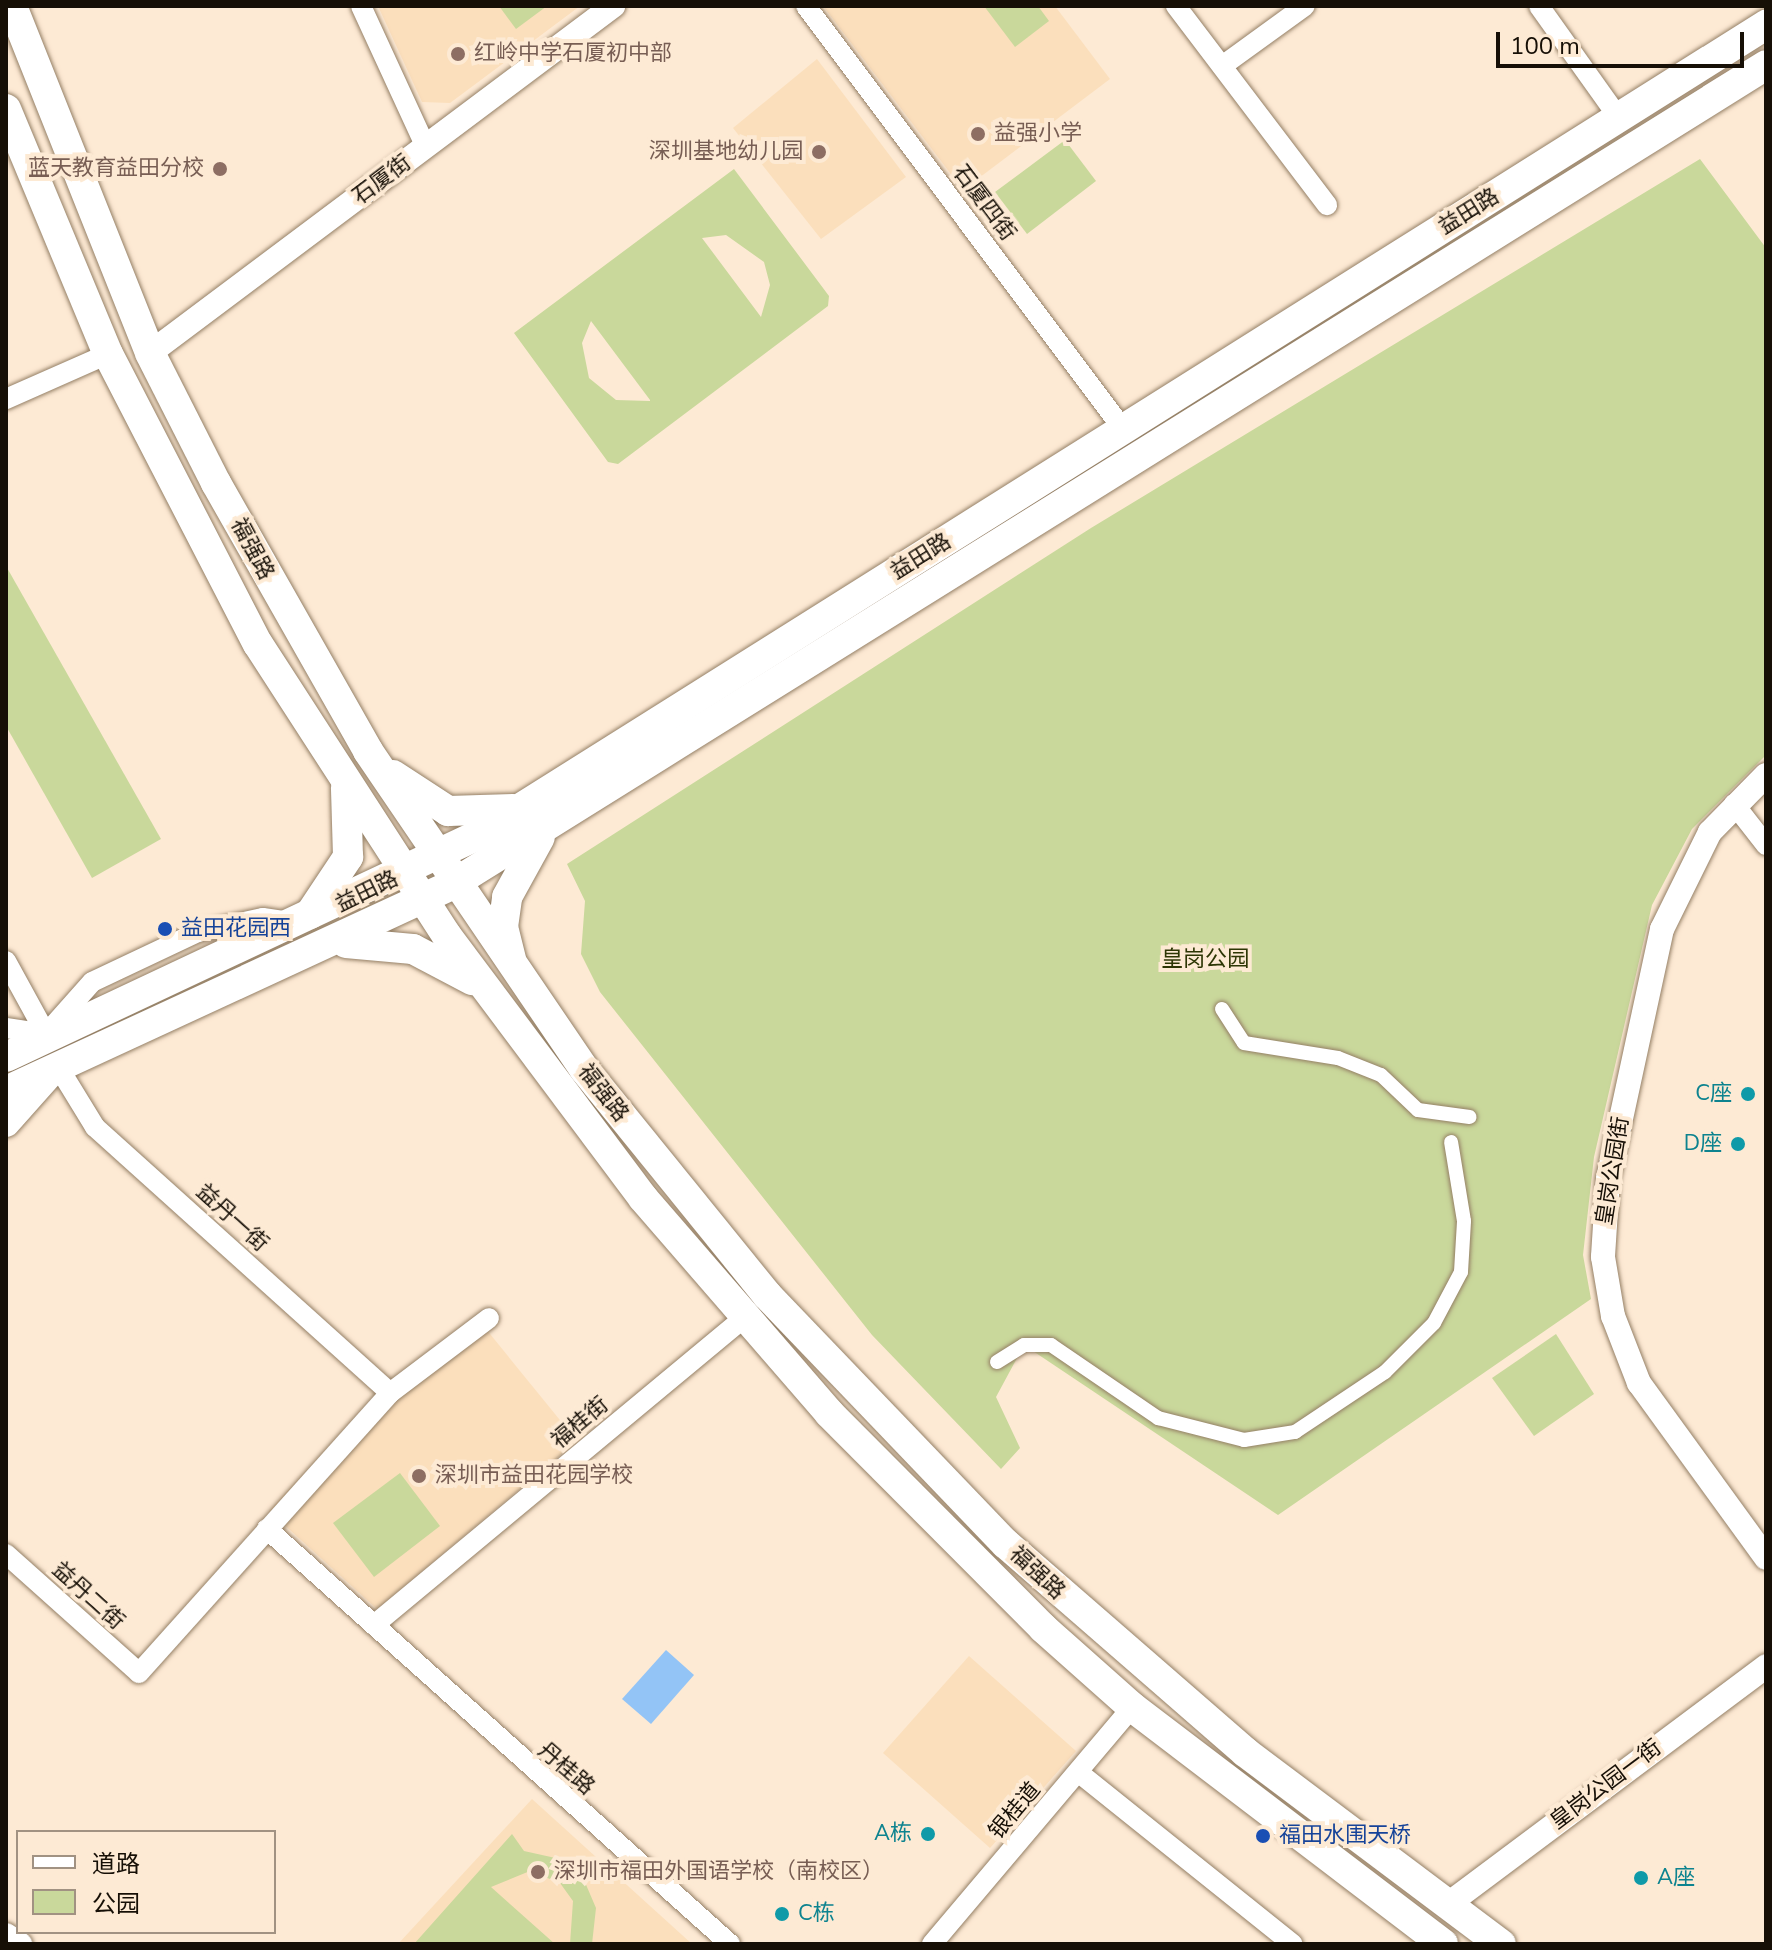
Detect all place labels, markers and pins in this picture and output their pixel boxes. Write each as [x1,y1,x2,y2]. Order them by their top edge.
place label: 红岭中学石厦初中部 [474,41,672,67]
marker: 红岭中学石厦初中部 [449,45,467,63]
place label: 益强小学 [994,121,1082,147]
marker: 益强小学 [969,125,987,143]
place label: 深圳基地幼儿园 [649,139,803,165]
marker: 深圳基地幼儿园 [810,143,828,161]
place label: 蓝天教育益田分校 [28,156,204,182]
marker: 蓝天教育益田分校 [211,160,229,178]
place label: 益田花园西 [181,916,291,942]
marker: 益田花园西 [156,920,174,938]
place label: C座 [1695,1081,1732,1107]
marker: C座 [1739,1085,1757,1103]
place label: D座 [1684,1131,1722,1157]
marker: D座 [1729,1135,1747,1153]
place label: 深圳市益田花园学校 [435,1463,633,1489]
marker: 深圳市益田花园学校 [410,1467,428,1485]
place label: A栋 [874,1821,912,1847]
place label: 福田水围天桥 [1279,1823,1411,1849]
marker: A栋 [919,1825,937,1843]
marker: 福田水围天桥 [1254,1827,1272,1845]
place label: 深圳市福田外国语学校（南校区） [554,1859,884,1885]
marker: 深圳市福田外国语学校（南校区） [529,1863,547,1881]
place label: A座 [1657,1865,1695,1891]
marker: A座 [1632,1869,1650,1887]
place label: C栋 [798,1901,835,1927]
marker: C栋 [773,1905,791,1923]

